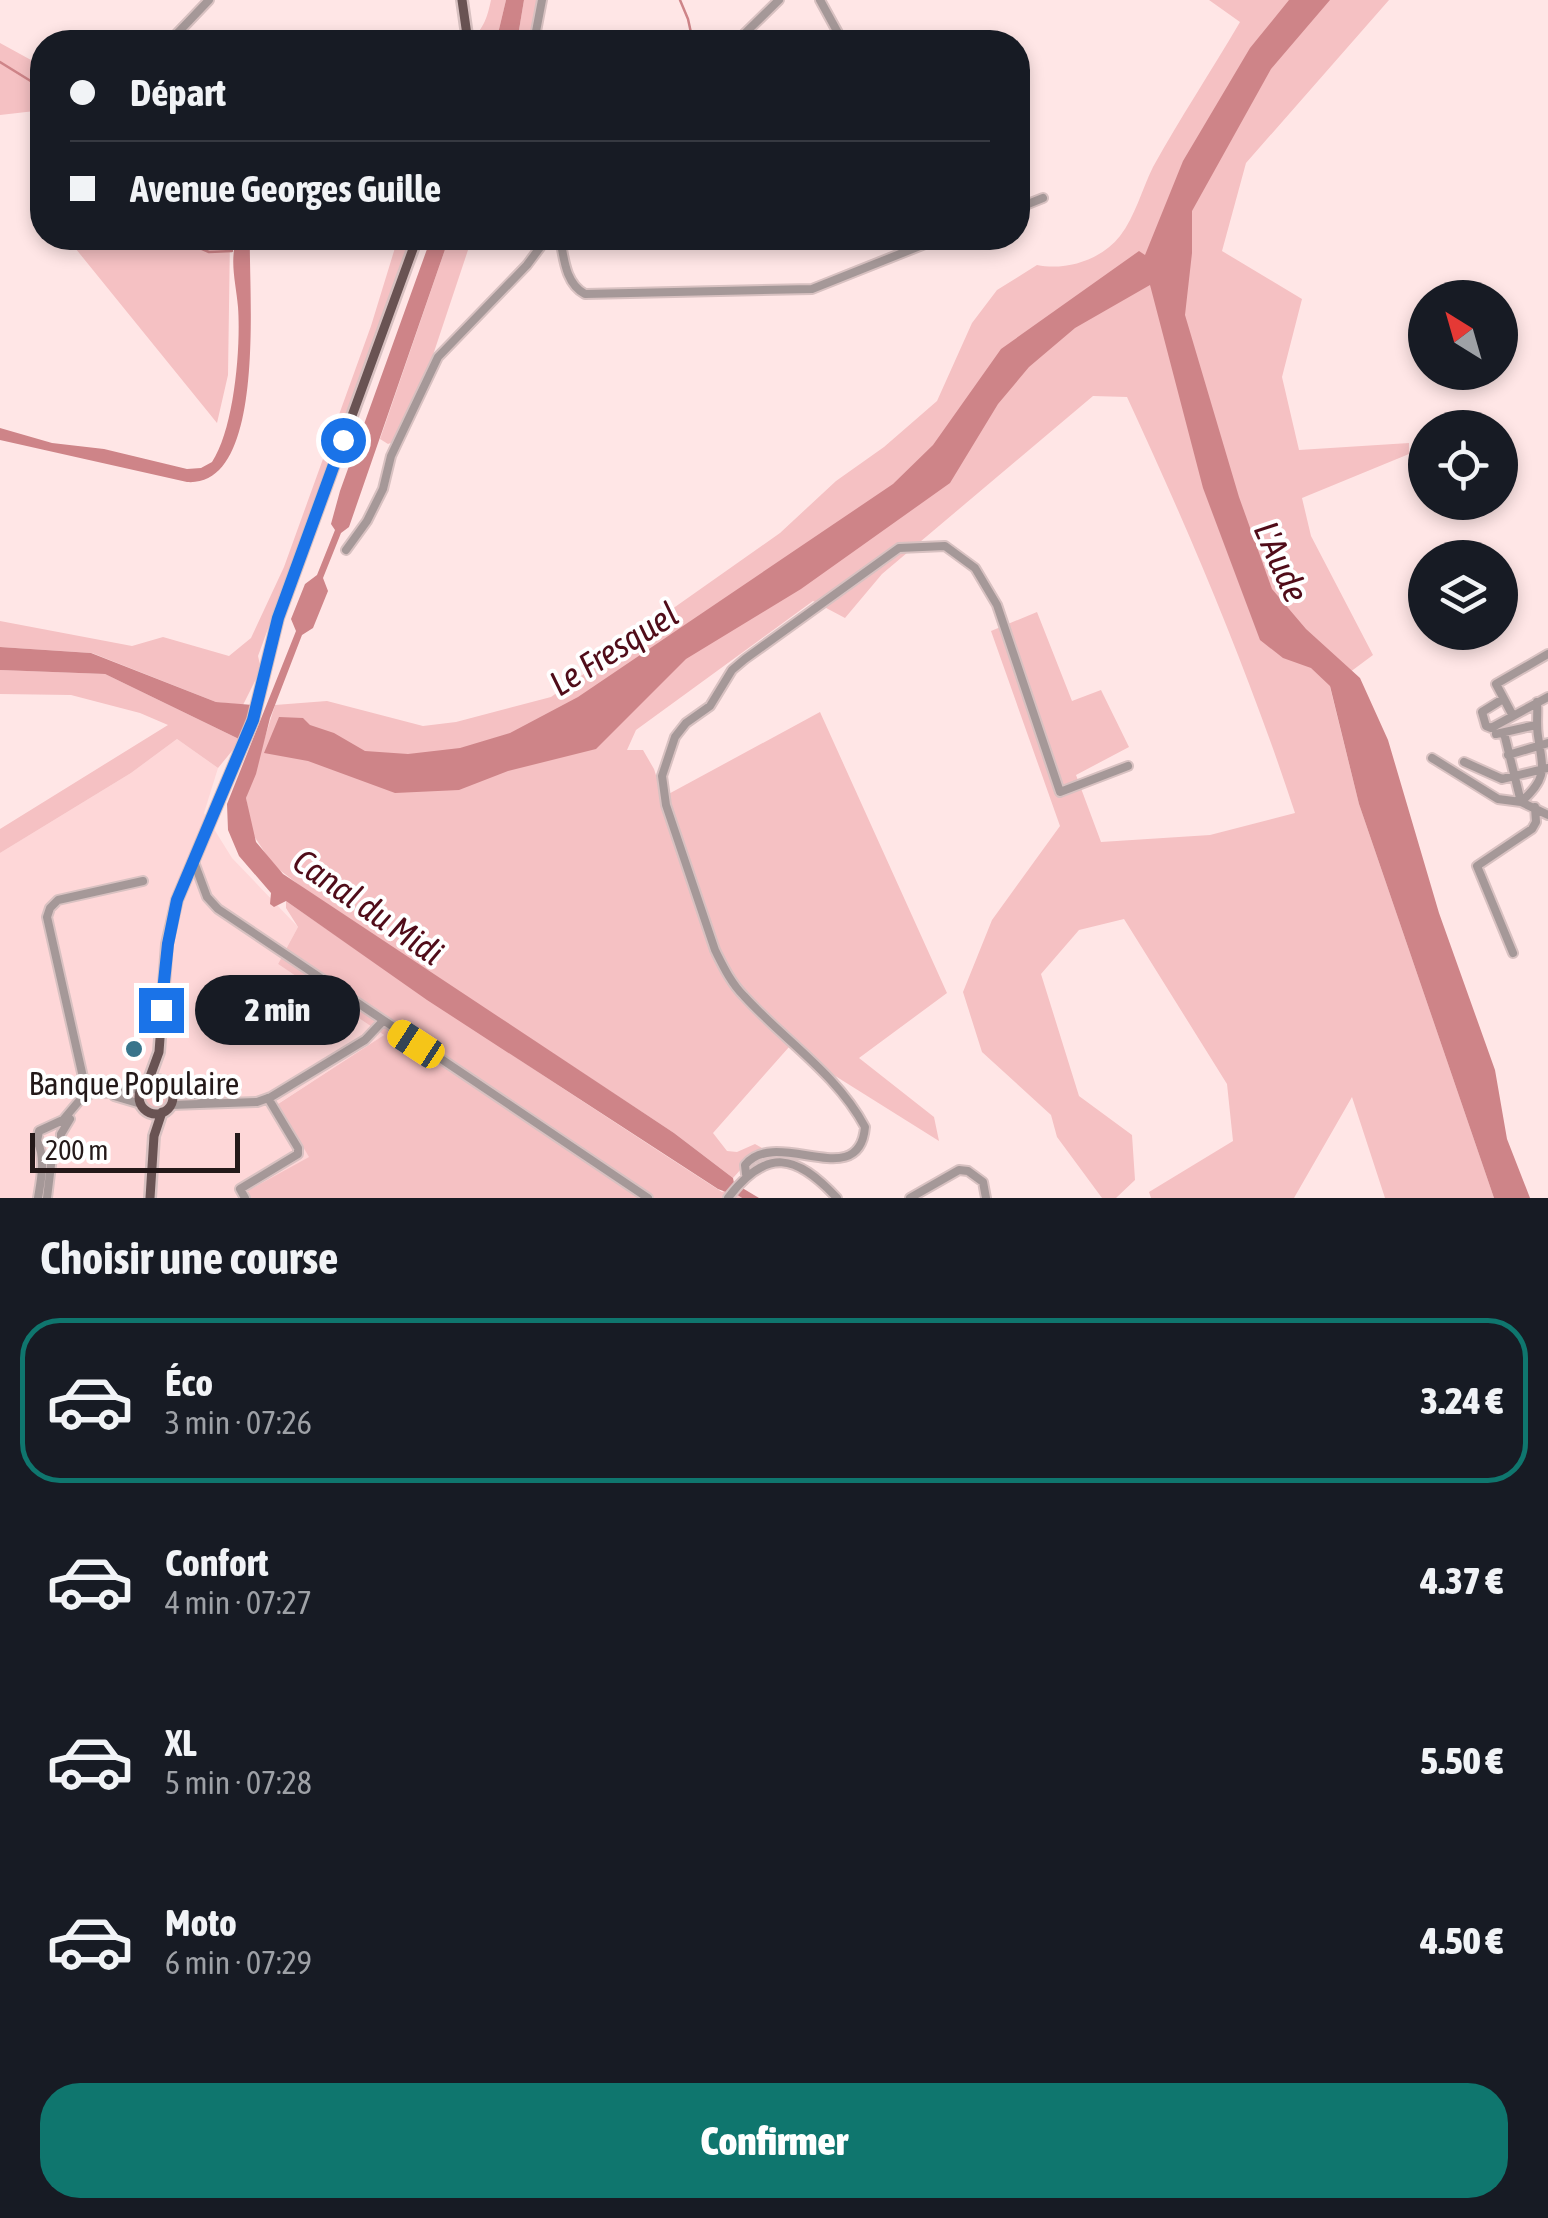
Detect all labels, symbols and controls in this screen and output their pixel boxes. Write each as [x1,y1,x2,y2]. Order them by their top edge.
text: Départ [130,71,226,114]
text: Avenue Georges Guille [130,167,441,210]
north arrow [1408,280,1518,390]
map controls [1408,280,1518,650]
button: locate [1408,410,1518,520]
route start [321,418,366,463]
water label: L'Aude [1247,515,1317,608]
button: layers [1408,540,1518,650]
water label: Le Fresquel [542,593,685,703]
water label: Canal du Midi [286,840,451,972]
callout: 2 min [196,975,361,1045]
route end [139,988,184,1033]
text: 2 min [245,991,310,1028]
car [383,1015,449,1073]
marker: Banque Populaire [123,1038,145,1060]
place label: Banque Populaire [29,1065,239,1102]
scale bar [30,1128,240,1172]
text: 200 m [45,1134,108,1166]
text: Choisir une course [40,1232,339,1284]
icon: car [45,1356,135,1446]
text: Éco [165,1361,213,1404]
text: 3.24 € [1420,1379,1503,1422]
text: 3 min · 07:26 [165,1404,312,1441]
icon: car [45,1536,135,1626]
text: Confort [165,1541,269,1584]
text: 4.37 € [1420,1559,1503,1602]
text: 4 min · 07:27 [165,1584,312,1621]
icon: car [45,1716,135,1806]
text: XL [165,1721,197,1764]
text: 5.50 € [1420,1739,1503,1782]
text: 5 min · 07:28 [165,1764,312,1801]
icon: car [45,1896,135,1986]
text: Moto [165,1901,237,1944]
text: 4.50 € [1420,1919,1503,1962]
text: 6 min · 07:29 [165,1944,312,1981]
button: Confirmer [40,2083,1508,2198]

